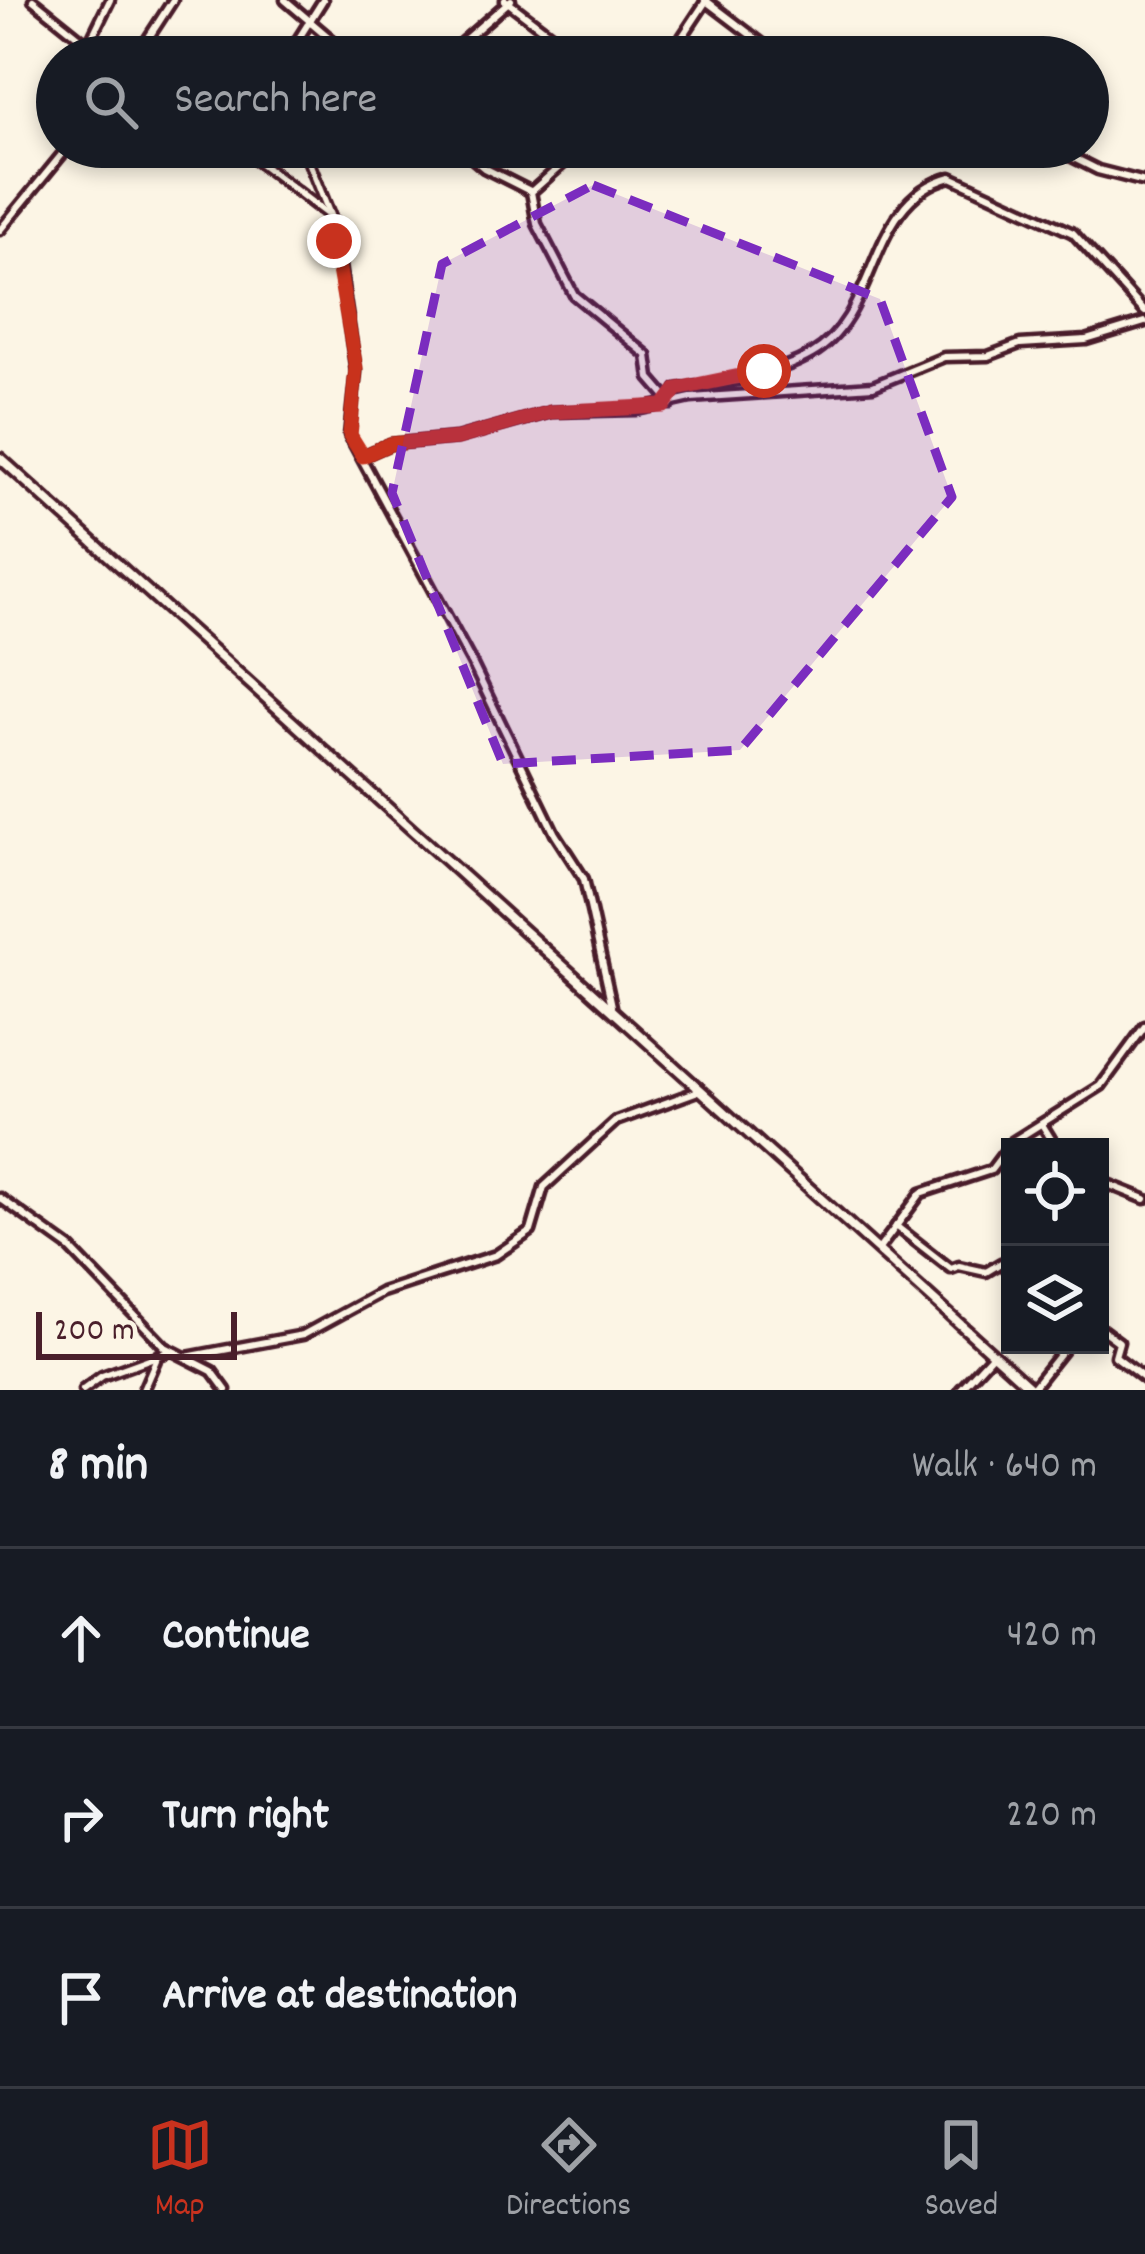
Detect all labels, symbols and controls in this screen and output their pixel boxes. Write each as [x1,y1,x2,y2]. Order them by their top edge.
search box [36,36,1109,168]
icon: search [78,69,144,135]
text: Search here [174,70,377,134]
route end [307,214,361,268]
route start [737,344,791,398]
map controls [1001,1138,1109,1354]
button: locate [1001,1138,1109,1246]
button: layers [1001,1246,1109,1354]
scale bar [36,1306,237,1359]
text: 200 m [54,1309,135,1356]
text: 8 min [48,1432,148,1504]
text: Walk · 640 m [912,1441,1097,1496]
icon: ahead [48,1605,114,1671]
text: Continue [162,1606,310,1670]
text: 420 m [1007,1610,1097,1665]
icon: right [48,1785,114,1851]
text: Turn right [162,1786,329,1850]
text: 220 m [1006,1790,1097,1845]
icon: arrive [48,1965,114,2031]
text: Arrive at destination [162,1966,517,2030]
tab: Map [147,2112,213,2231]
tab: Directions [506,2112,631,2231]
tab: Saved [925,2112,998,2231]

